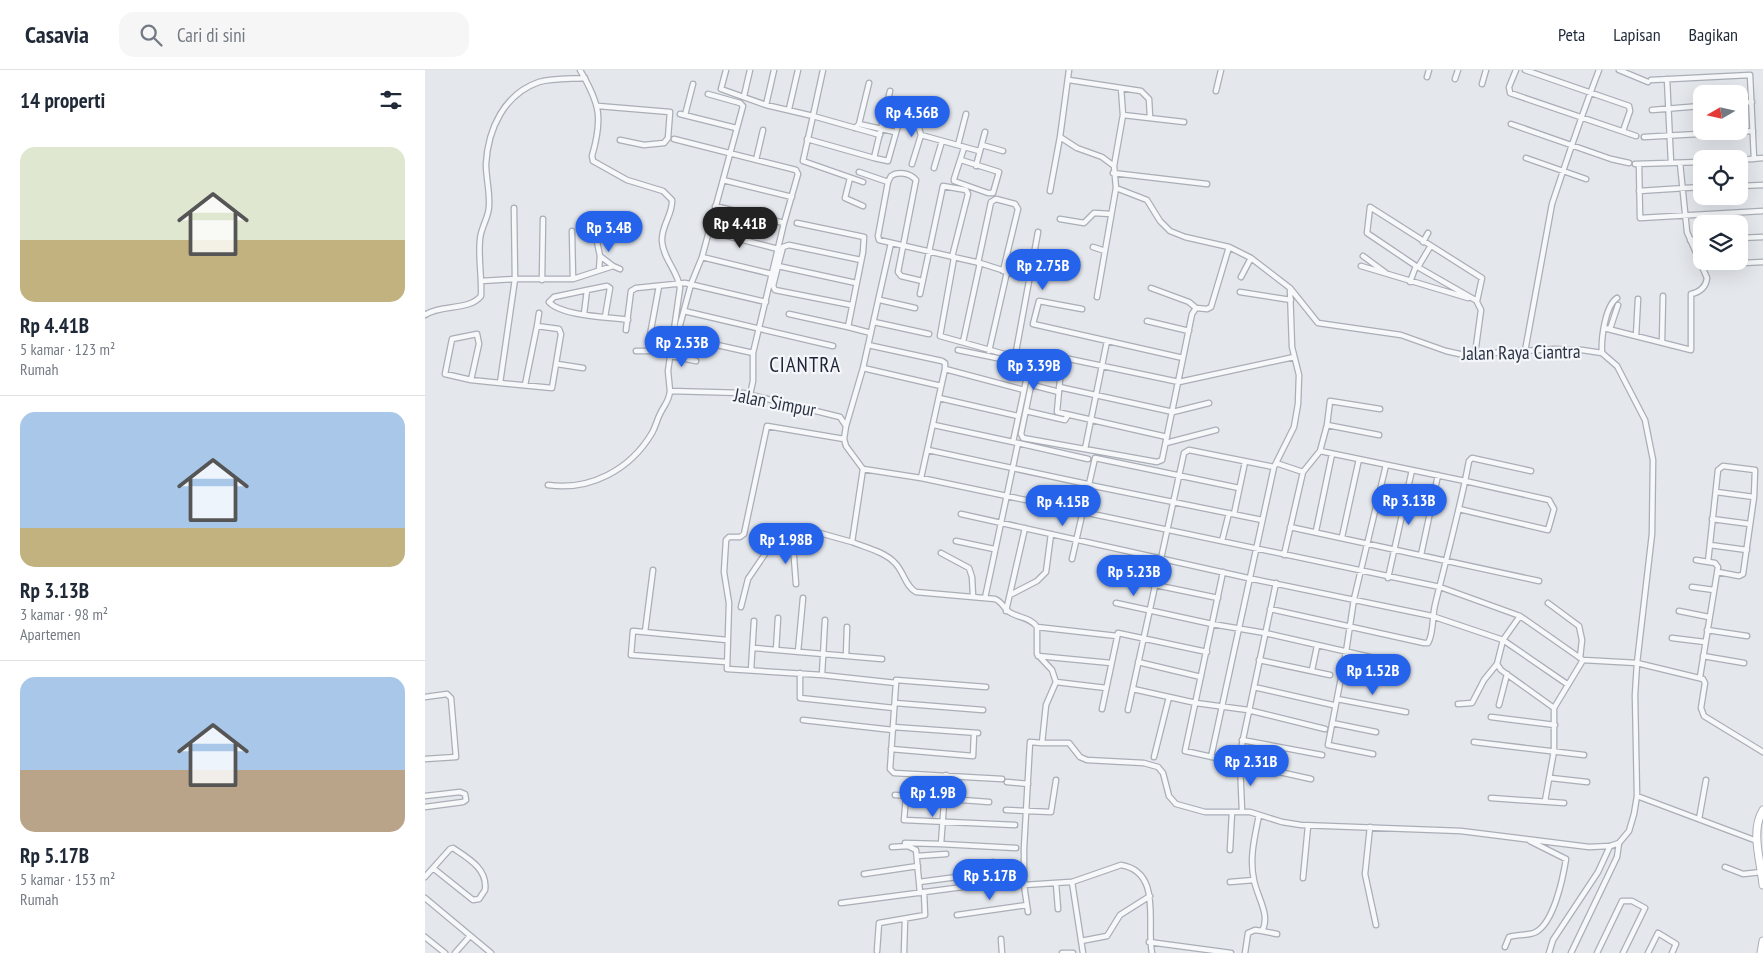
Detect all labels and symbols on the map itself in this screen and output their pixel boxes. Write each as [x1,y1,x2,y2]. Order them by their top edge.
north arrow [1693,85,1747,140]
pin: Rp 4.56B [860,96,964,138]
pin: Rp 4.41B [688,206,792,249]
pin: Rp 3.4B [563,210,655,253]
pin: Rp 2.75B [991,248,1095,291]
pin: Rp 2.53B [630,326,734,368]
street label: Jalan Raya Ciantra [1460,339,1581,365]
pin: Rp 3.39B [982,348,1086,391]
district label: CIANTRA [769,351,841,378]
street label: Jalan Simpur [731,382,819,422]
pin: Rp 4.15B [1011,484,1115,527]
pin: Rp 3.13B [1357,484,1461,526]
pin: Rp 1.98B [734,522,838,565]
pin: Rp 5.23B [1082,554,1186,597]
pin: Rp 1.52B [1321,654,1425,696]
pin: Rp 2.31B [1199,744,1303,787]
pin: Rp 1.9B [887,776,979,818]
pin: Rp 5.17B [938,858,1042,901]

